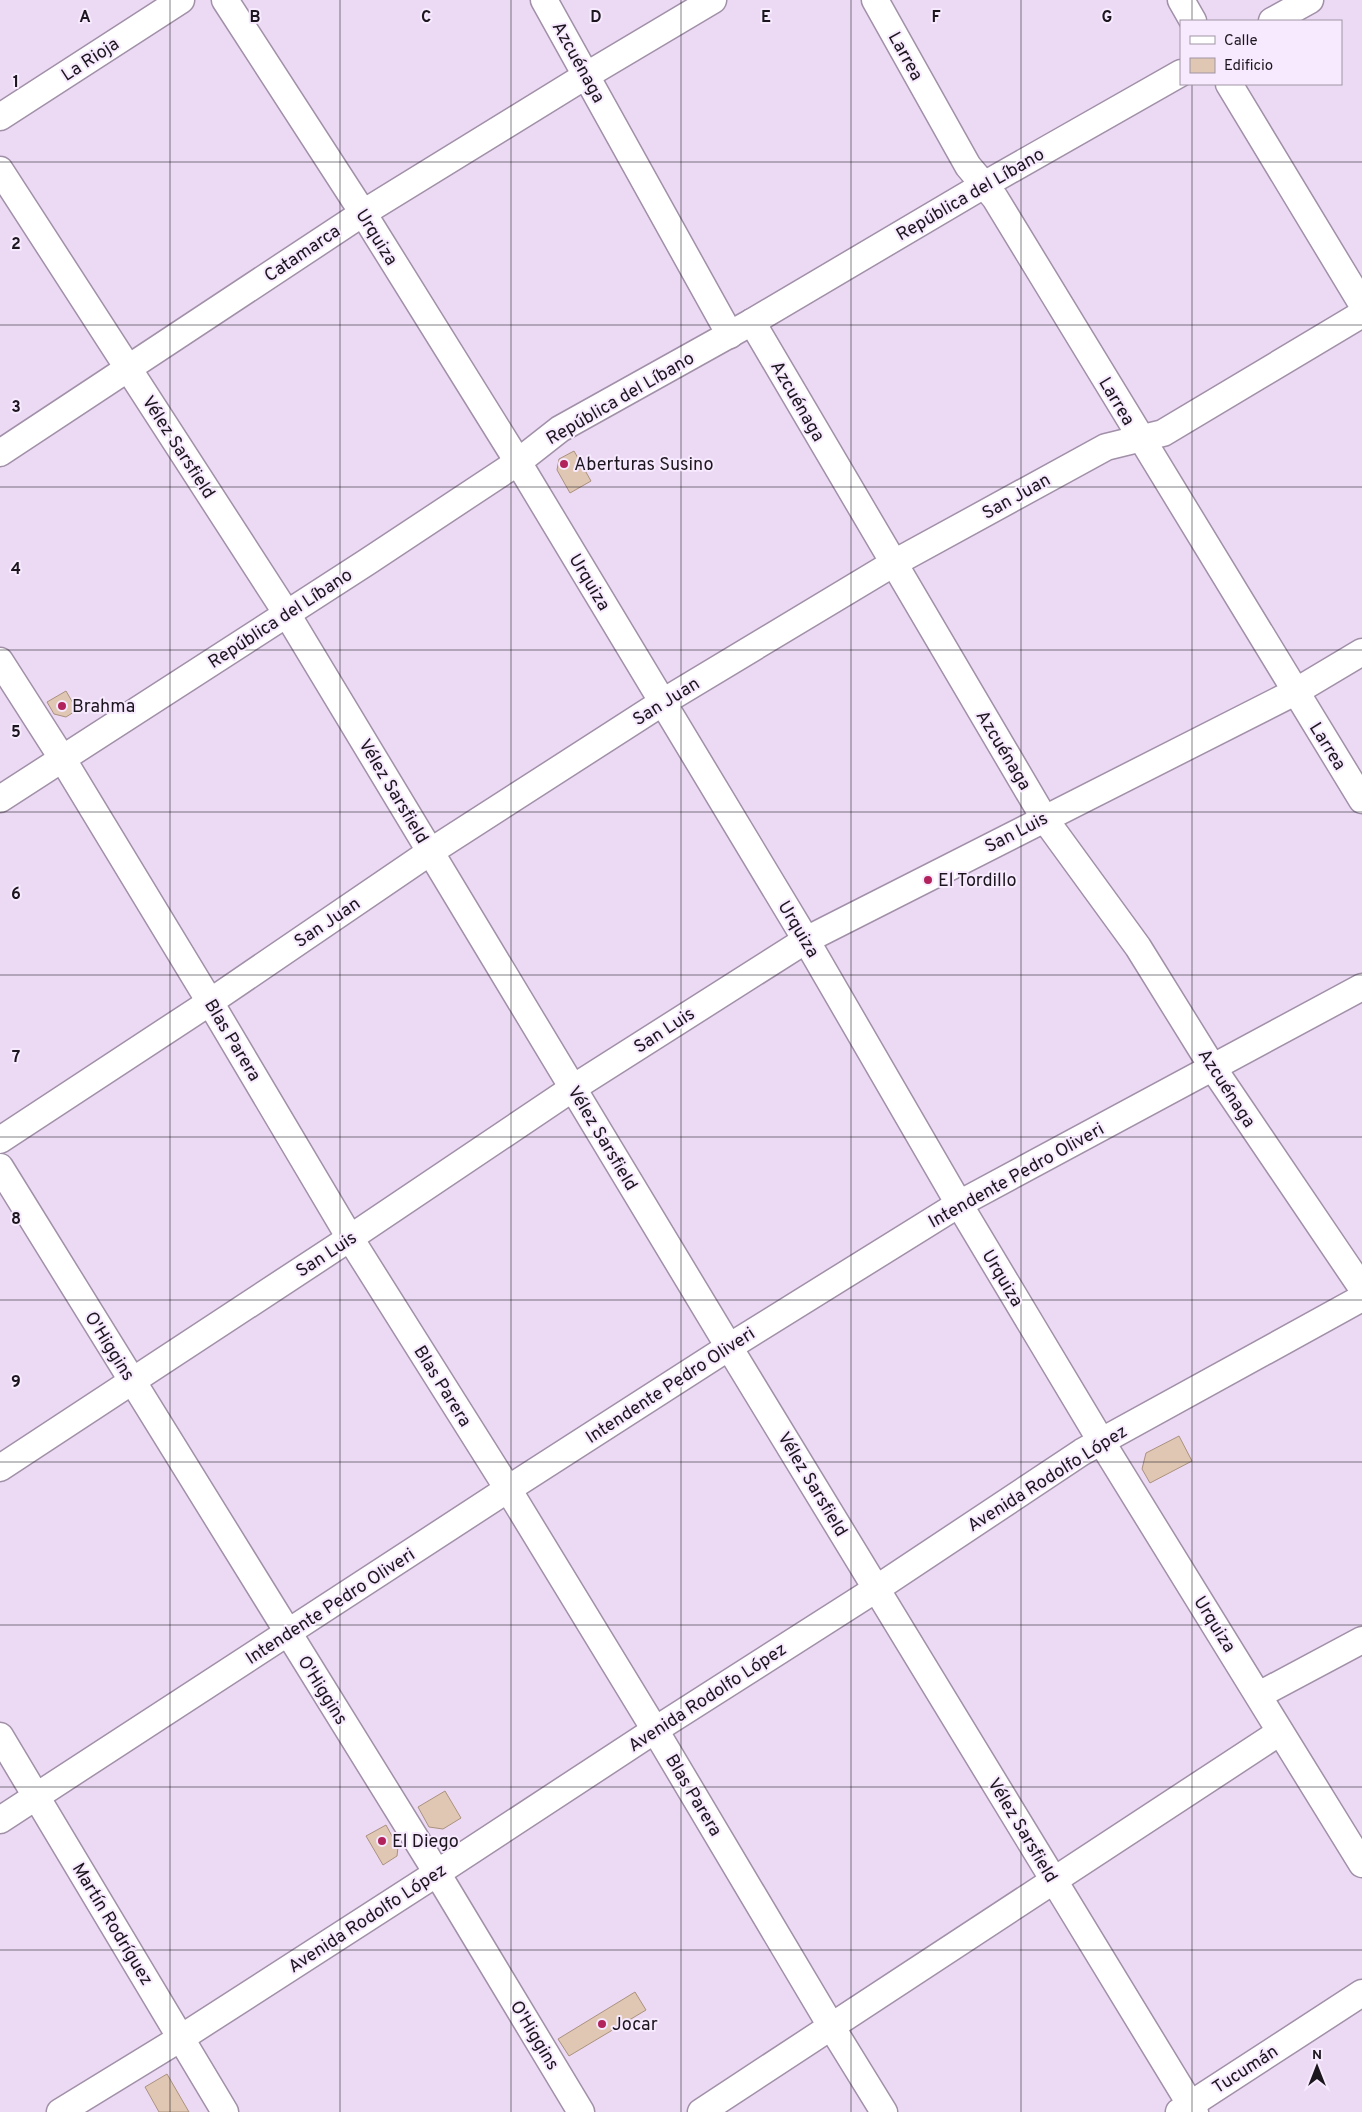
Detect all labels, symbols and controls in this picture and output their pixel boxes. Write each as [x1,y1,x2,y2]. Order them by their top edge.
text: A [79,8,91,28]
text: B [249,8,261,28]
text: C [421,8,431,28]
text: D [590,8,602,28]
text: E [761,8,771,28]
text: F [931,8,941,28]
text: G [1102,8,1112,28]
street label: Azcuénaga [546,18,609,107]
legend [1180,20,1342,85]
street label: Larrea [882,28,927,85]
text: Calle [1224,32,1258,51]
street label: La Rioja [58,33,124,87]
text: Edificio [1224,57,1273,76]
text: 1 [13,73,19,93]
street label: República del Líbano [892,143,1049,247]
street label: Urquiza [349,205,402,270]
street label: Catamarca [260,220,345,288]
text: 2 [11,235,21,255]
street label: República del Líbano [542,347,699,451]
street label: Azcuénaga [764,357,829,446]
street label: Larrea [1092,373,1139,430]
street label: Vélez Sarsfield [136,392,219,504]
text: 3 [11,398,21,418]
place label: Aberturas Susino [574,454,714,477]
marker: Aberturas Susino [558,458,570,470]
street label: San Juan [978,469,1055,525]
street label: Urquiza [563,550,615,615]
text: 4 [11,560,21,580]
street label: República del Líbano [204,564,357,675]
street label: San Juan [629,673,705,732]
place label: Brahma [72,696,135,719]
marker: Brahma [56,700,68,712]
street label: Azcuénaga [970,707,1036,795]
street label: Larrea [1303,719,1350,775]
text: 5 [11,723,21,743]
street label: Vélez Sarsfield [352,735,433,848]
street label: San Luis [981,808,1052,859]
place label: El Tordillo [938,870,1017,893]
marker: El Tordillo [922,874,934,886]
text: 6 [11,885,21,905]
street label: San Juan [290,893,365,954]
street label: Urquiza [772,897,824,962]
street label: Blas Parera [198,995,265,1086]
street label: San Luis [630,1003,700,1059]
street label: Azcuénaga [1192,1045,1260,1133]
text: 7 [12,1048,20,1068]
street label: Vélez Sarsfield [561,1082,642,1195]
street label: Intendente Pedro Oliveri [925,1118,1109,1234]
text: 8 [11,1210,21,1230]
street label: San Luis [292,1227,362,1283]
street label: Urquiza [976,1246,1028,1311]
street label: O'Higgins [78,1308,139,1386]
street label: Intendente Pedro Oliveri [582,1323,760,1450]
street label: Blas Parera [408,1342,476,1432]
text: 9 [11,1373,21,1393]
street label: Avenida Rodolfo López [963,1421,1132,1538]
street label: Vélez Sarsfield [771,1428,852,1541]
street label: Intendente Pedro Oliveri [242,1544,420,1671]
street label: Urquiza [1187,1592,1240,1657]
street label: Avenida Rodolfo López [624,1638,791,1758]
street label: O'Higgins [291,1652,352,1730]
street label: Blas Parera [659,1750,726,1841]
street label: Vélez Sarsfield [981,1774,1062,1887]
place label: El Diego [392,1831,459,1854]
marker: El Diego [376,1835,388,1847]
street label: Martín Rodríguez [66,1859,157,1990]
street label: Avenida Rodolfo López [284,1859,451,1979]
street label: O'Higgins [504,1997,564,2075]
place label: Jocar [612,2014,658,2037]
marker: Jocar [596,2018,608,2030]
street label: Tucumán [1209,2041,1283,2100]
north arrow [1292,2042,1342,2092]
text: N [1312,2047,1322,2064]

